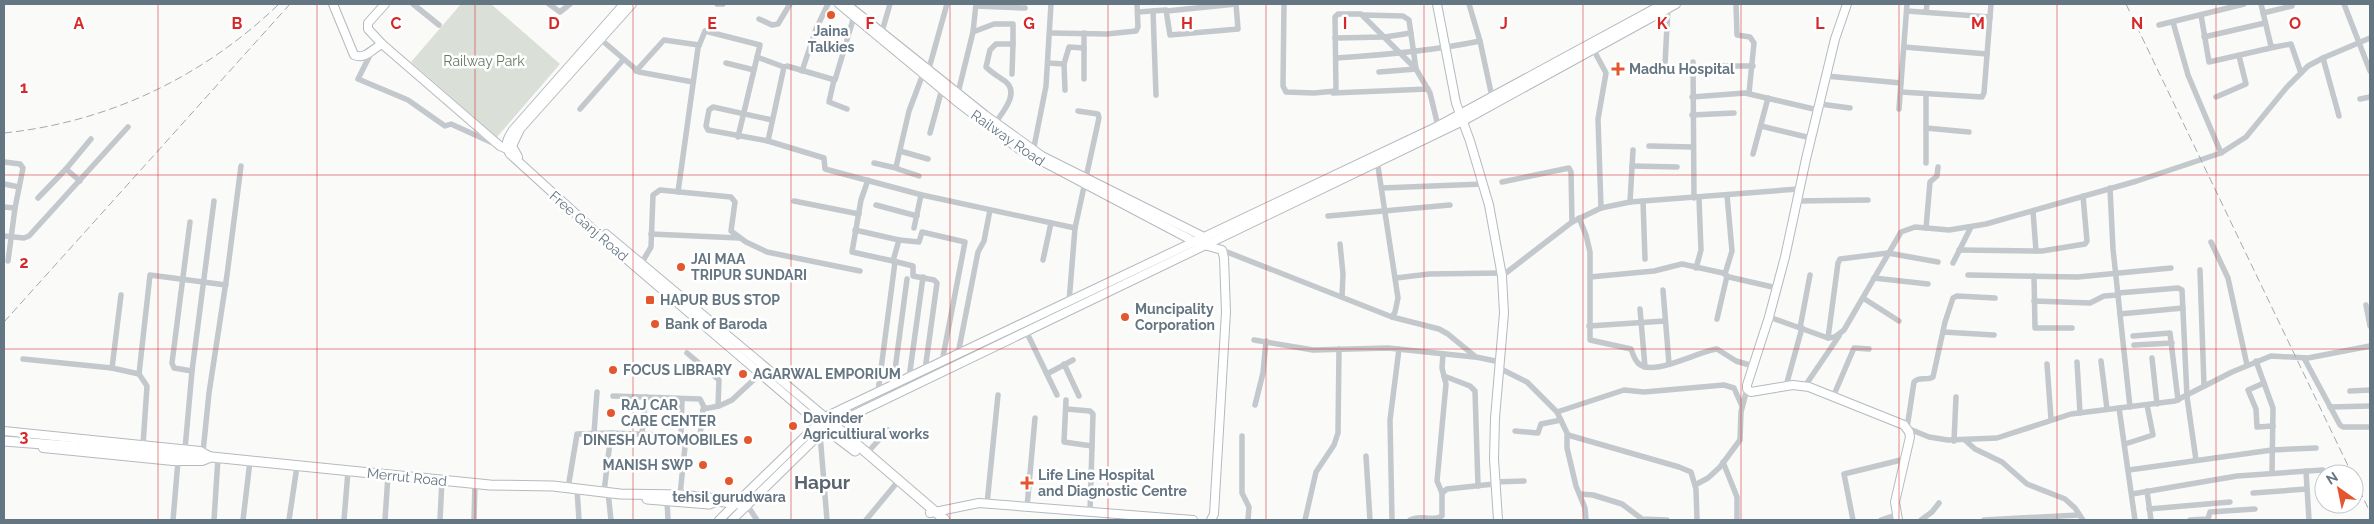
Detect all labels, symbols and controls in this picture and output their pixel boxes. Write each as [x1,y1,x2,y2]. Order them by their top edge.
marker: Jaina Talkies [825,9,837,21]
text: A [74,14,85,33]
text: B [232,14,243,33]
text: C [391,14,402,33]
text: D [548,14,560,33]
text: E [707,14,717,33]
text: F [865,14,875,33]
text: G [1023,14,1035,33]
text: H [1181,14,1193,33]
text: I [1343,14,1347,33]
text: J [1500,14,1508,33]
text: K [1657,14,1668,33]
text: L [1815,14,1825,33]
text: M [1971,14,1985,33]
text: N [2131,14,2143,33]
text: O [2289,14,2301,33]
place label: Jaina Talkies [808,23,854,55]
park label: Railway Park [443,53,525,69]
place label: Madhu Hospital [1629,61,1735,77]
marker: Madhu Hospital [1611,62,1625,76]
text: 1 [20,78,28,97]
street label: Railway Road [968,107,1048,169]
street label: Free Ganj Road [547,188,631,264]
place label: JAI MAA TRIPUR SUNDARI [691,251,807,283]
text: 2 [19,253,29,272]
marker: JAI MAA TRIPUR SUNDARI [675,261,687,273]
place label: HAPUR BUS STOP [660,292,780,308]
marker: HAPUR BUS STOP [644,294,656,306]
place label: Muncipality Corporation [1135,301,1215,333]
marker: Muncipality Corporation [1119,311,1131,323]
place label: Bank of Baroda [665,316,767,332]
marker: Bank of Baroda [649,318,661,330]
place label: FOCUS LIBRARY [623,362,733,378]
marker: FOCUS LIBRARY [607,364,619,376]
place label: AGARWAL EMPORIUM [753,366,901,382]
marker: AGARWAL EMPORIUM [737,368,749,380]
place label: RAJ CAR CARE CENTER [621,397,717,429]
marker: RAJ CAR CARE CENTER [605,407,617,419]
place label: Davinder Agricultiural works [803,410,929,442]
marker: Davinder Agricultiural works [787,420,799,432]
text: 3 [20,427,29,446]
place label: DINESH AUTOMOBILES [583,432,738,448]
marker: DINESH AUTOMOBILES [742,434,754,446]
place label: MANISH SWP [603,457,693,473]
marker: MANISH SWP [697,459,709,471]
north arrow [2314,464,2364,514]
street label: Merrut Road [366,465,448,489]
place label: Life Line Hospital and Diagnostic Centre [1038,467,1187,499]
text: N [2323,468,2341,488]
district label: Hapur [794,471,851,493]
marker: tehsil gurudwara [723,475,735,487]
marker: Life Line Hospital and Diagnostic Centre [1020,476,1034,490]
place label: tehsil gurudwara [672,489,786,505]

